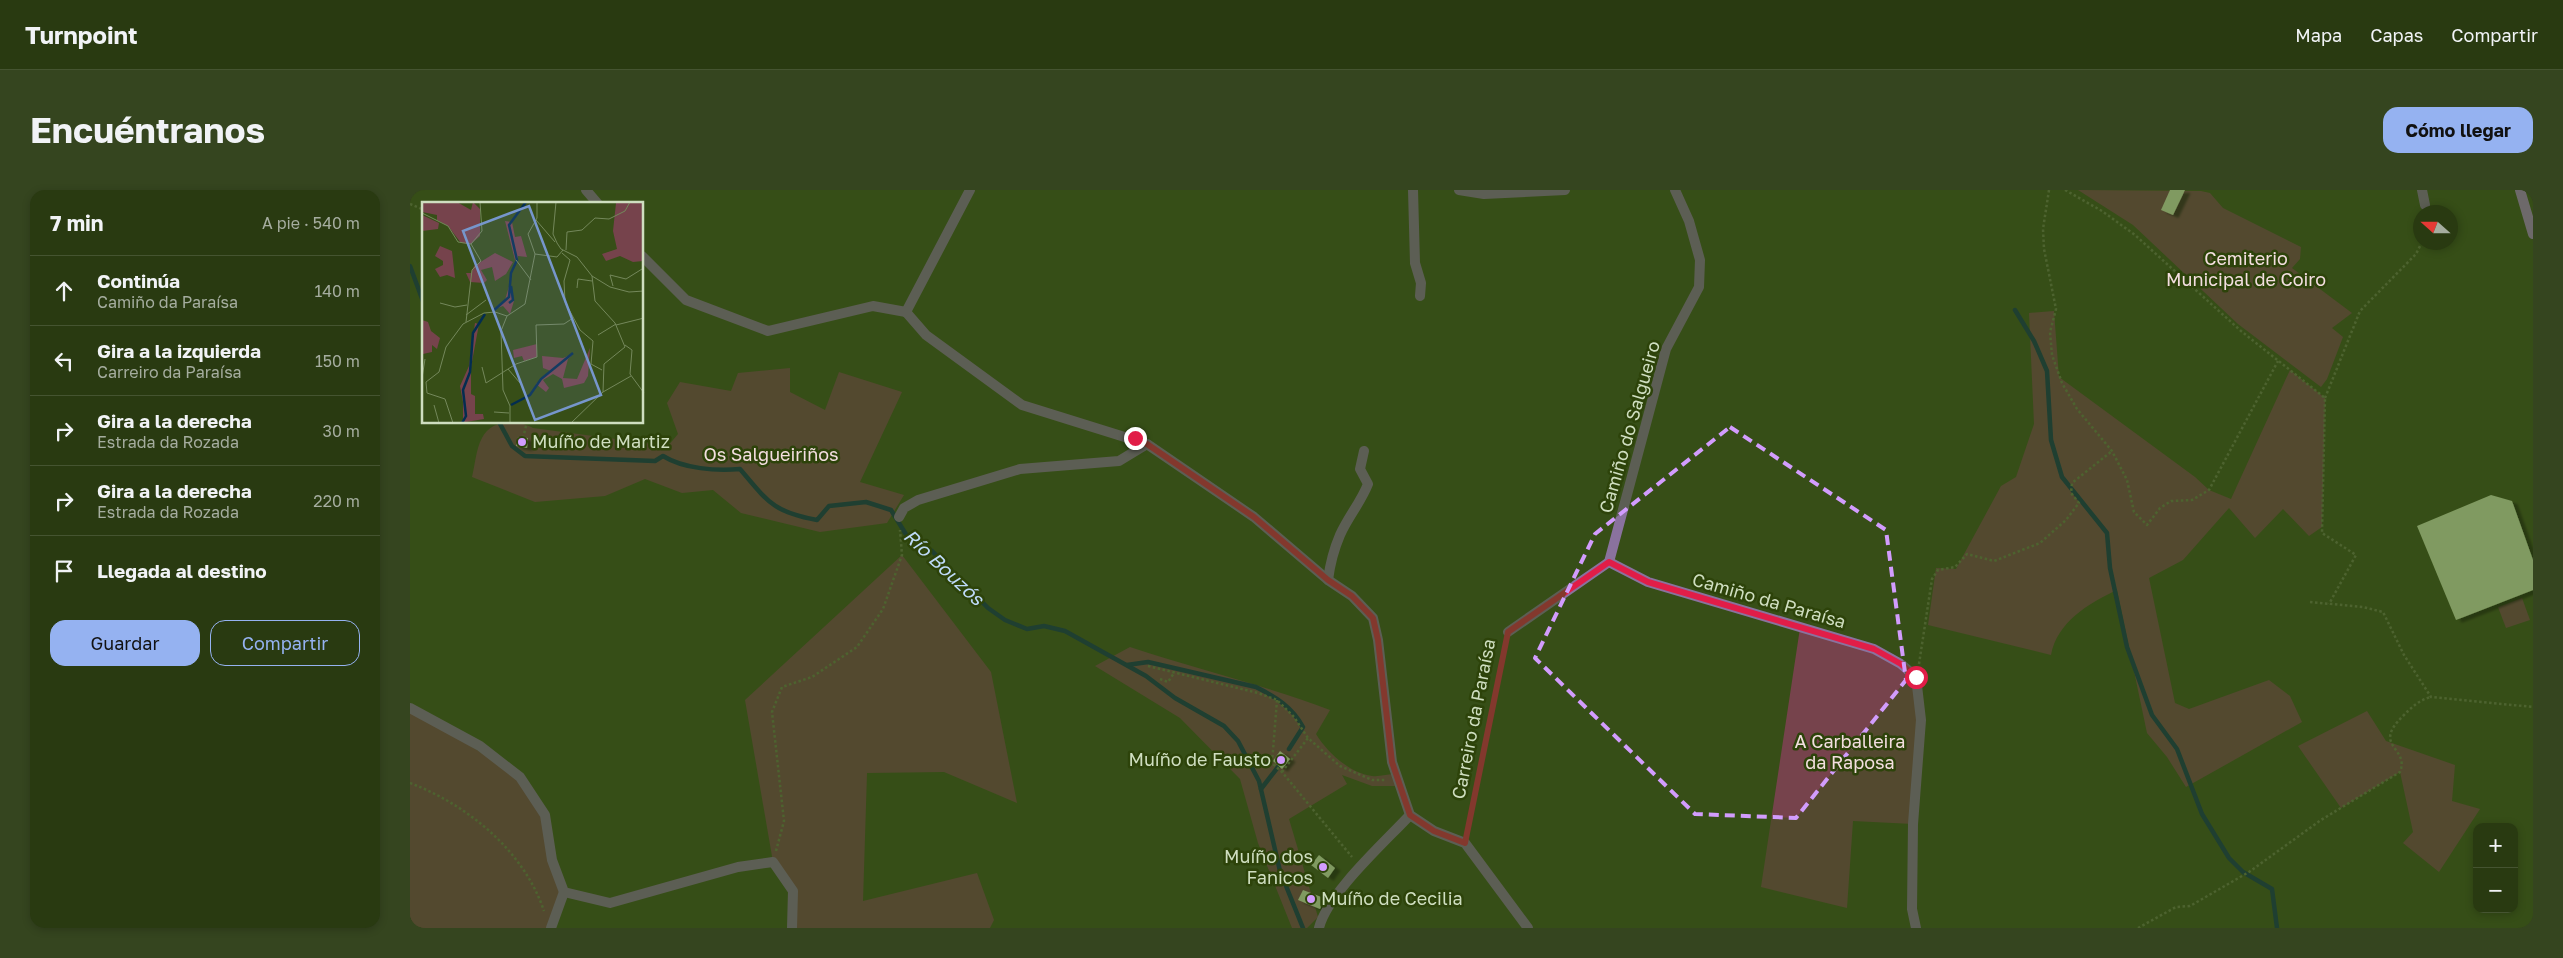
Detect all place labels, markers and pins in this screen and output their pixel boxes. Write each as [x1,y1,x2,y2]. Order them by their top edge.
place label: Muíño de Martiz [532,430,670,452]
marker: Muíño de Martiz [516,436,528,448]
place label: Muíño de Fausto [1128,748,1271,770]
marker: Muíño de Fausto [1275,754,1287,766]
place label: Muíño dos Fanicos [1224,845,1313,888]
marker: Muíño dos Fanicos [1317,861,1329,873]
place label: Muíño de Cecilia [1321,887,1463,909]
marker: Muíño de Cecilia [1305,893,1317,905]

